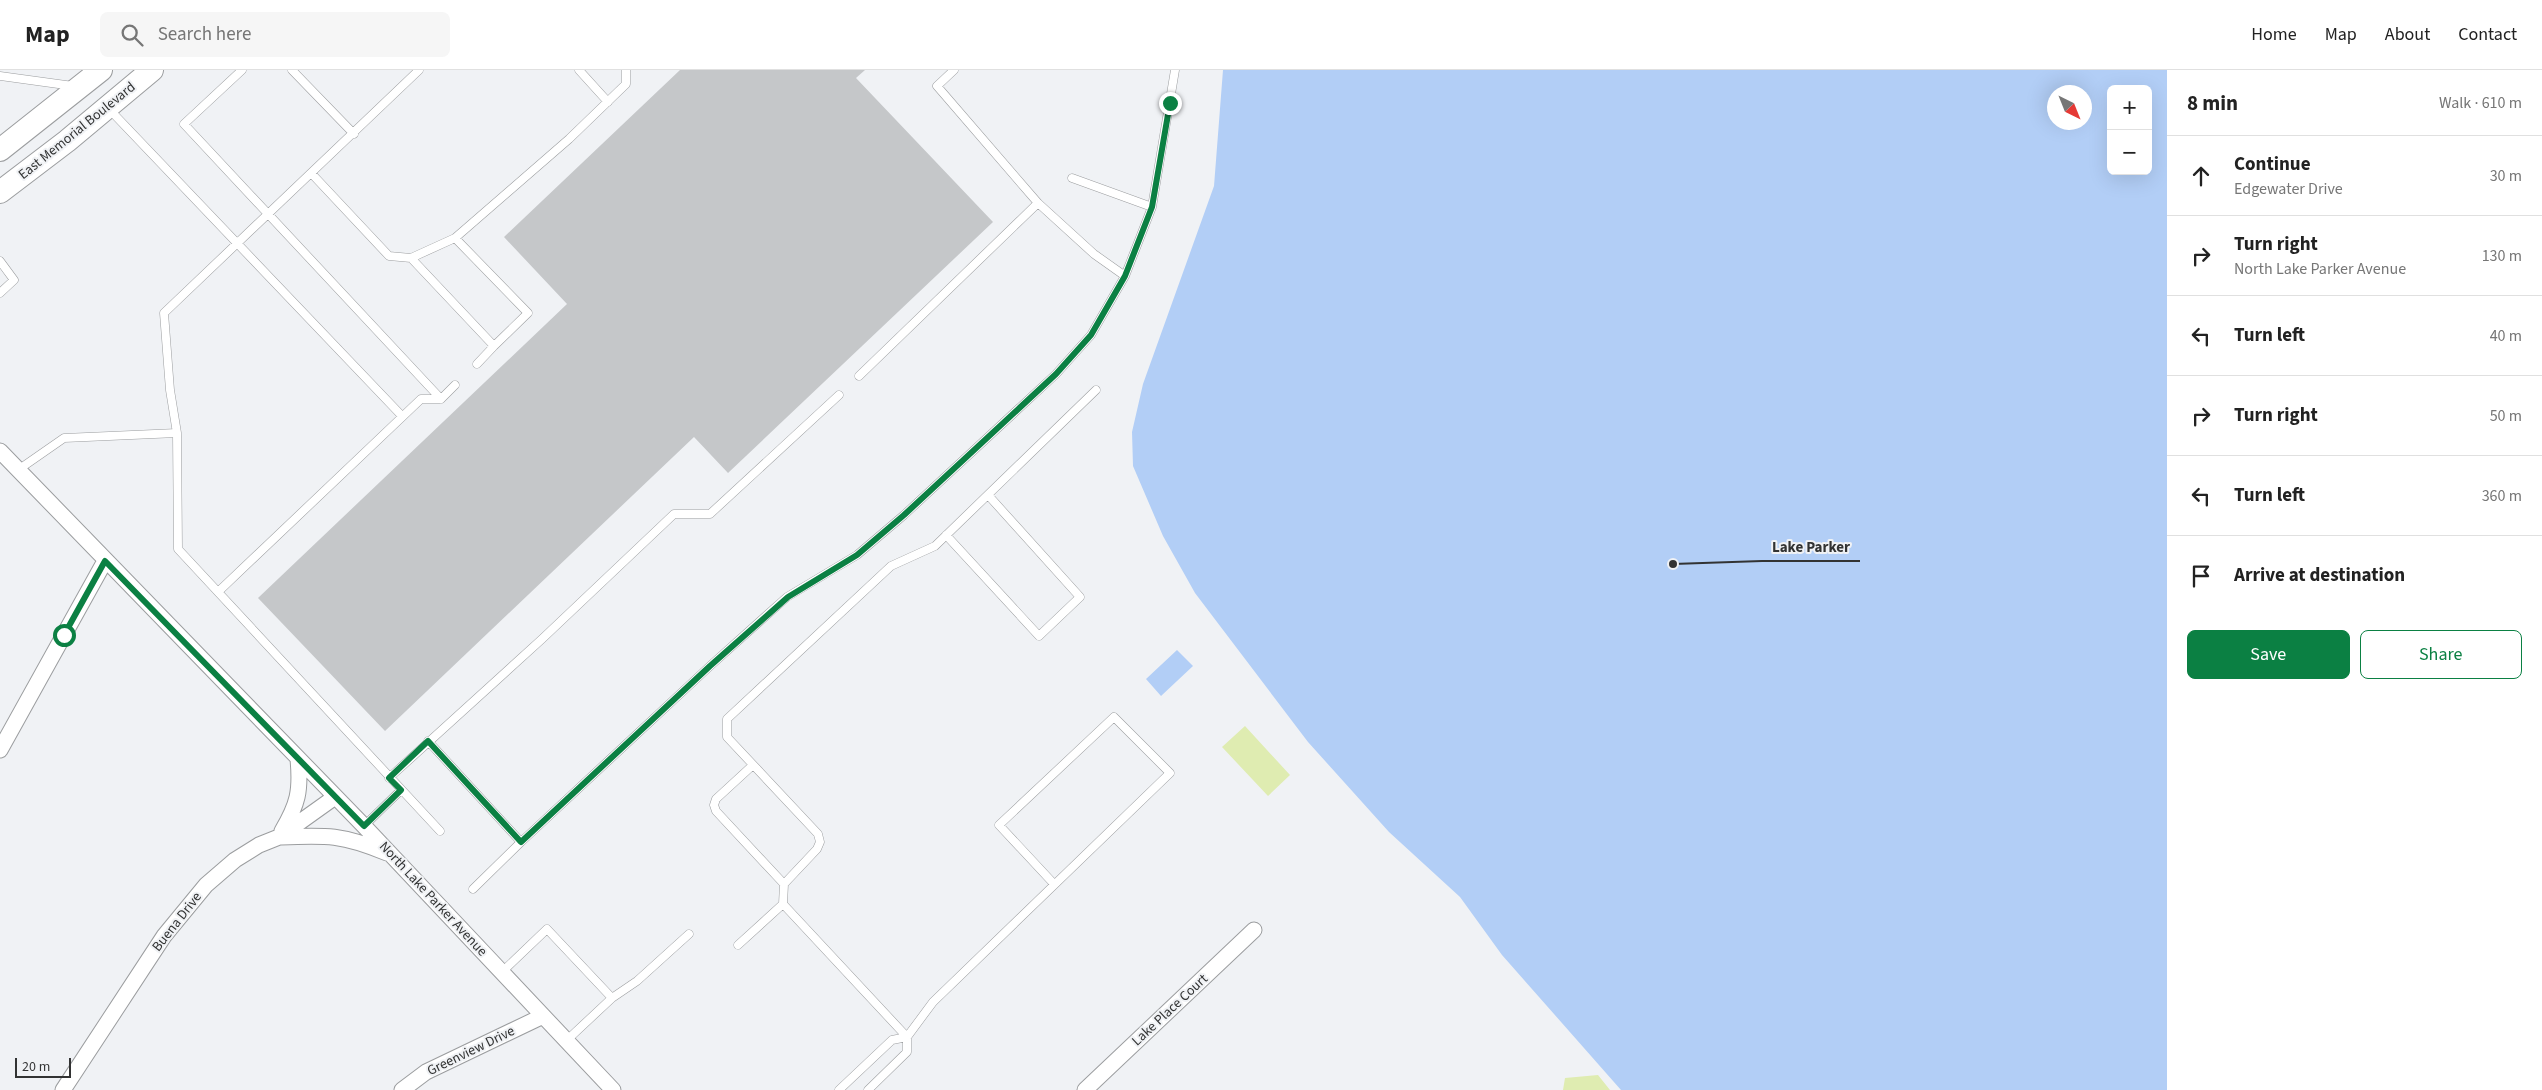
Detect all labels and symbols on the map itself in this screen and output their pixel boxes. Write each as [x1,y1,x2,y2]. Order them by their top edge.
street label: East Memorial Boulevard [14,77,140,185]
north arrow [2047,85,2092,130]
route end [1159,92,1182,115]
callout: Lake Parker [1762,531,1860,561]
text: Lake Parker [1772,537,1850,558]
route start [53,624,76,647]
street label: North Lake Parker Avenue [374,837,492,961]
street label: Buena Drive [147,888,207,956]
street label: Lake Place Court [1128,969,1213,1051]
street label: Greenview Drive [424,1021,518,1081]
scale bar [15,1055,71,1078]

